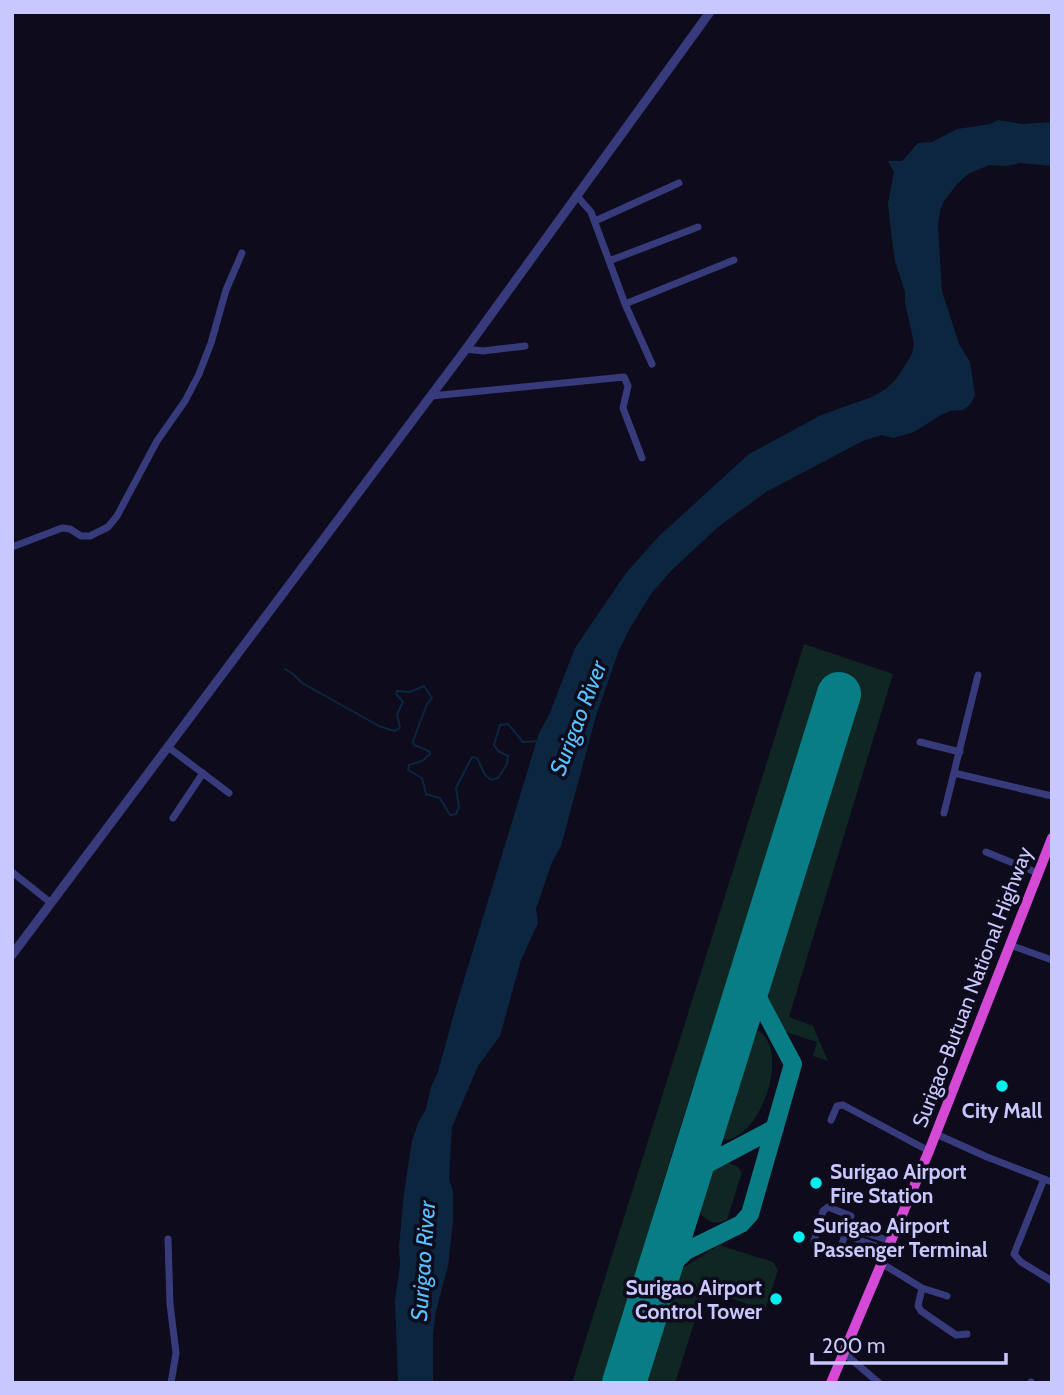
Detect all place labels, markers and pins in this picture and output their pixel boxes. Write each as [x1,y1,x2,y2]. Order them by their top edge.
marker: City Mall [994,1078,1010,1094]
place label: City Mall [962,1098,1043,1123]
place label: Surigao Airport Fire Station [830,1159,967,1208]
marker: Surigao Airport Fire Station [808,1175,824,1191]
place label: Surigao Airport Passenger Terminal [813,1213,988,1262]
marker: Surigao Airport Passenger Terminal [791,1229,807,1245]
place label: Surigao Airport Control Tower [625,1275,762,1324]
marker: Surigao Airport Control Tower [768,1291,784,1307]

